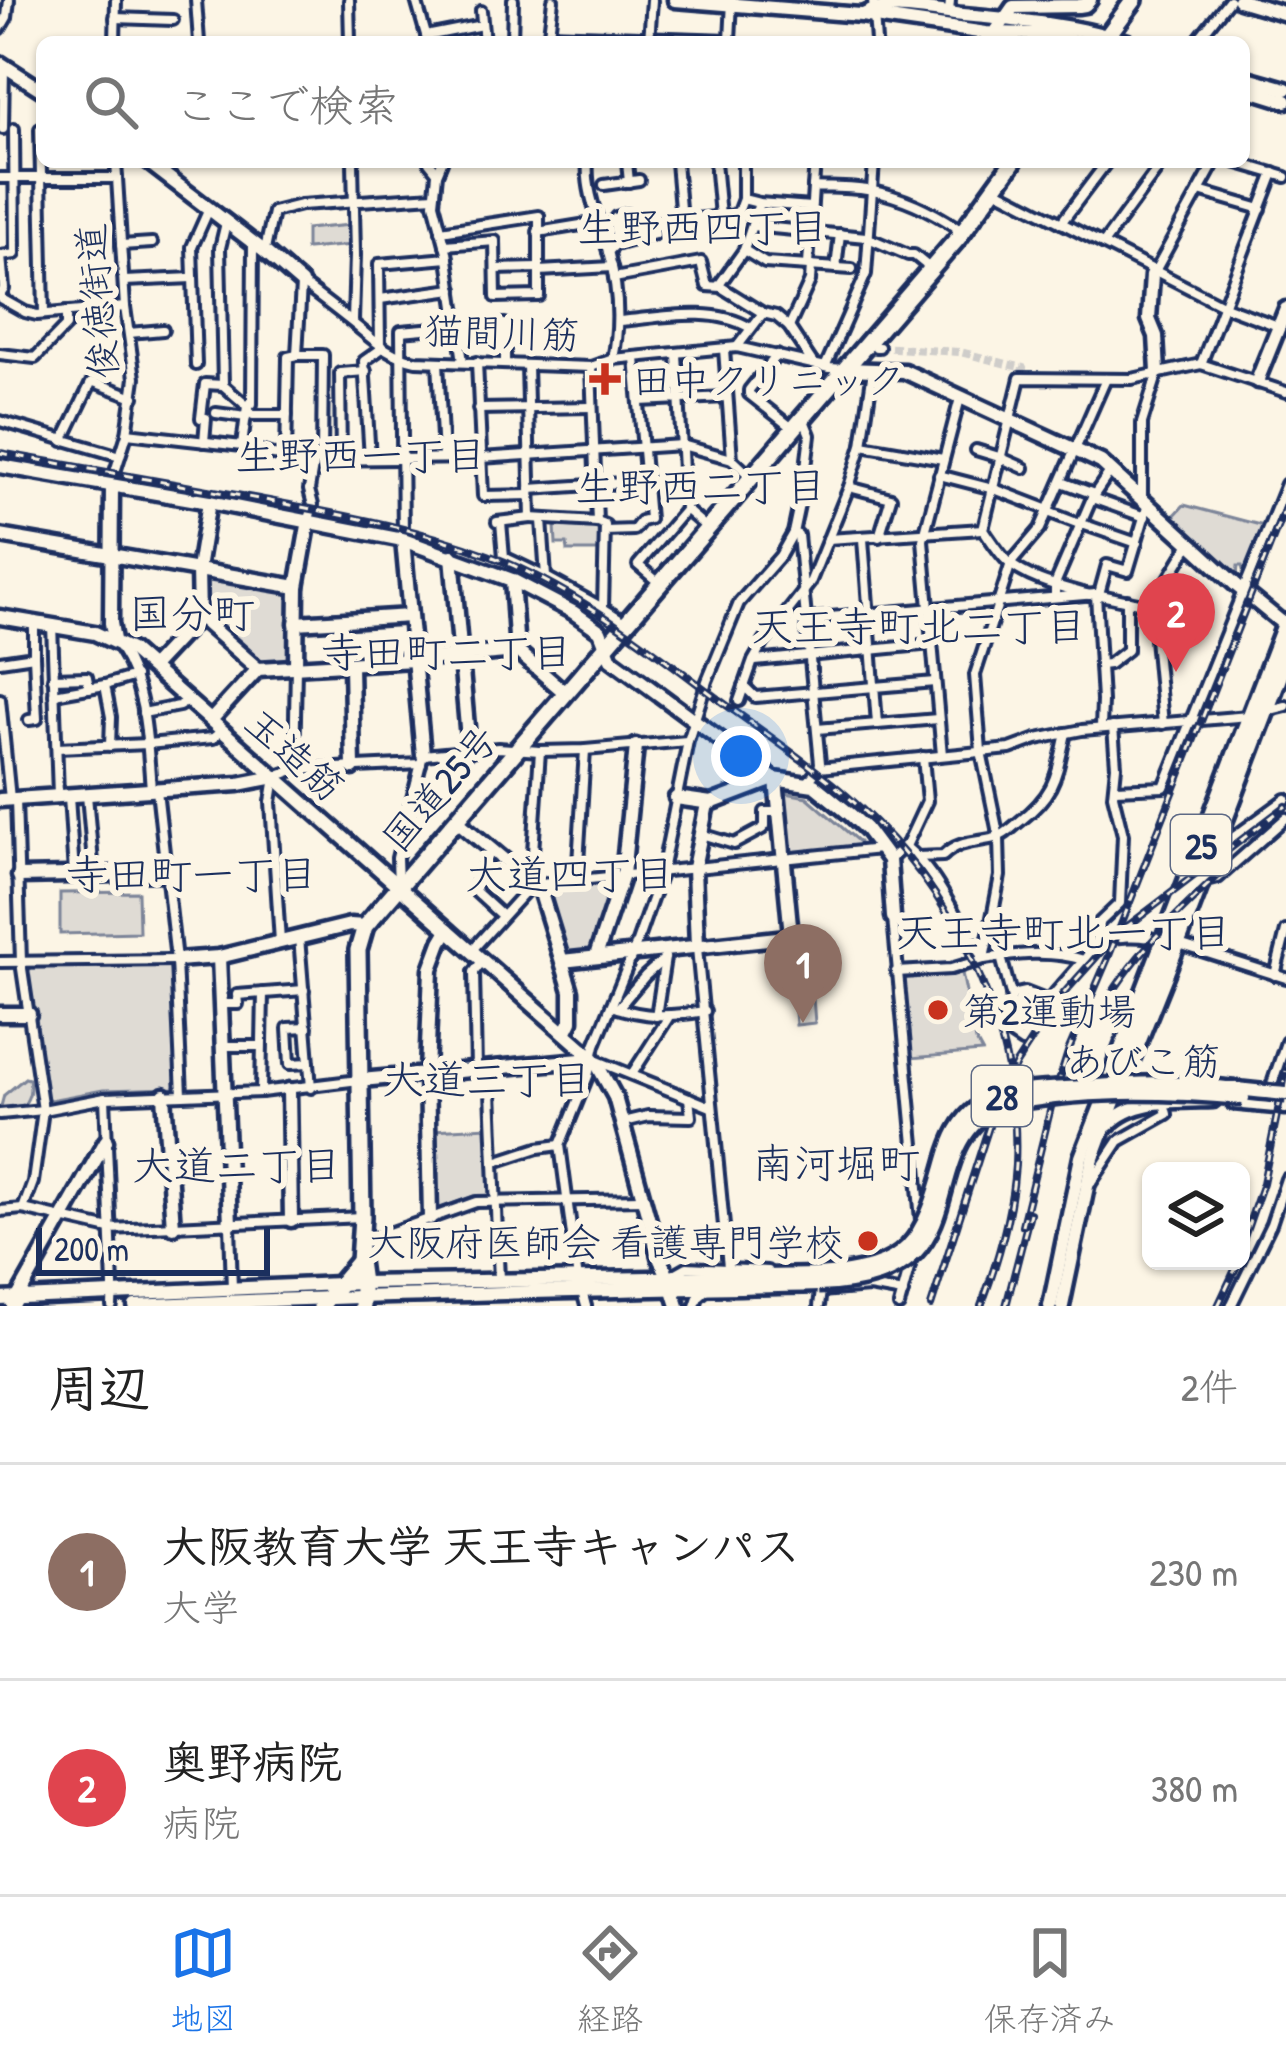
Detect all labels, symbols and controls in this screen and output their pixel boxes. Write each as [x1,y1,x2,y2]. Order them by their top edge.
search box [36,36,1250,168]
icon: search [78,69,144,135]
text: ここで検索 [174,74,399,135]
district label: 生野西四丁目 [577,198,829,255]
street label: 俊徳街道 [63,221,129,381]
street label: 猫間川筋 [423,303,581,361]
place label: 田中クリニック [632,353,905,406]
marker: 田中クリニック [589,363,621,395]
district label: 生野西一丁目 [235,426,487,483]
district label: 生野西二丁目 [575,457,827,514]
pin: 2 [1137,573,1215,672]
district label: 国分町 [129,584,255,641]
district label: 天王寺町北二丁目 [751,597,1087,654]
district label: 寺田町二丁目 [321,623,573,680]
street label: 玉造筋 [234,695,356,813]
street label: 国道25号 [369,713,509,863]
your location [711,726,771,786]
road number: 25 [1171,815,1231,875]
district label: 寺田町一丁目 [66,845,318,902]
district label: 大道四丁目 [465,845,675,902]
district label: 天王寺町北一丁目 [896,903,1232,960]
pin: 1 [764,924,842,1023]
place label: 第2運動場 [962,984,1136,1037]
marker: 第2運動場 [925,997,951,1023]
street label: あびこ筋 [1065,1034,1221,1087]
district label: 大道三丁目 [382,1050,592,1107]
road number: 28 [972,1066,1032,1126]
district label: 南河堀町 [752,1134,920,1191]
district label: 大道二丁目 [132,1136,342,1193]
map controls [1142,1162,1250,1270]
button: layers [1142,1162,1250,1270]
place label: 大阪府医師会 看護専門学校 [367,1215,844,1268]
scale bar [36,1222,270,1275]
text: 200 m [54,1227,129,1271]
marker: 大阪府医師会 看護専門学校 [855,1228,881,1254]
text: 周辺 [48,1353,150,1422]
text: 2件 [1181,1360,1238,1413]
text: 大阪教育大学 天王寺キャンパス [162,1515,801,1576]
text: 1 [80,1545,94,1598]
text: 230 m [1149,1545,1238,1598]
text: 大学 [162,1580,240,1633]
text: 奥野病院 [162,1731,342,1792]
text: 2 [78,1761,96,1814]
text: 380 m [1151,1761,1238,1814]
text: 病院 [162,1796,240,1849]
tab: 地図 [170,1920,236,2040]
tab: 経路 [577,1920,643,2040]
tab: 保存済み [984,1920,1116,2040]

